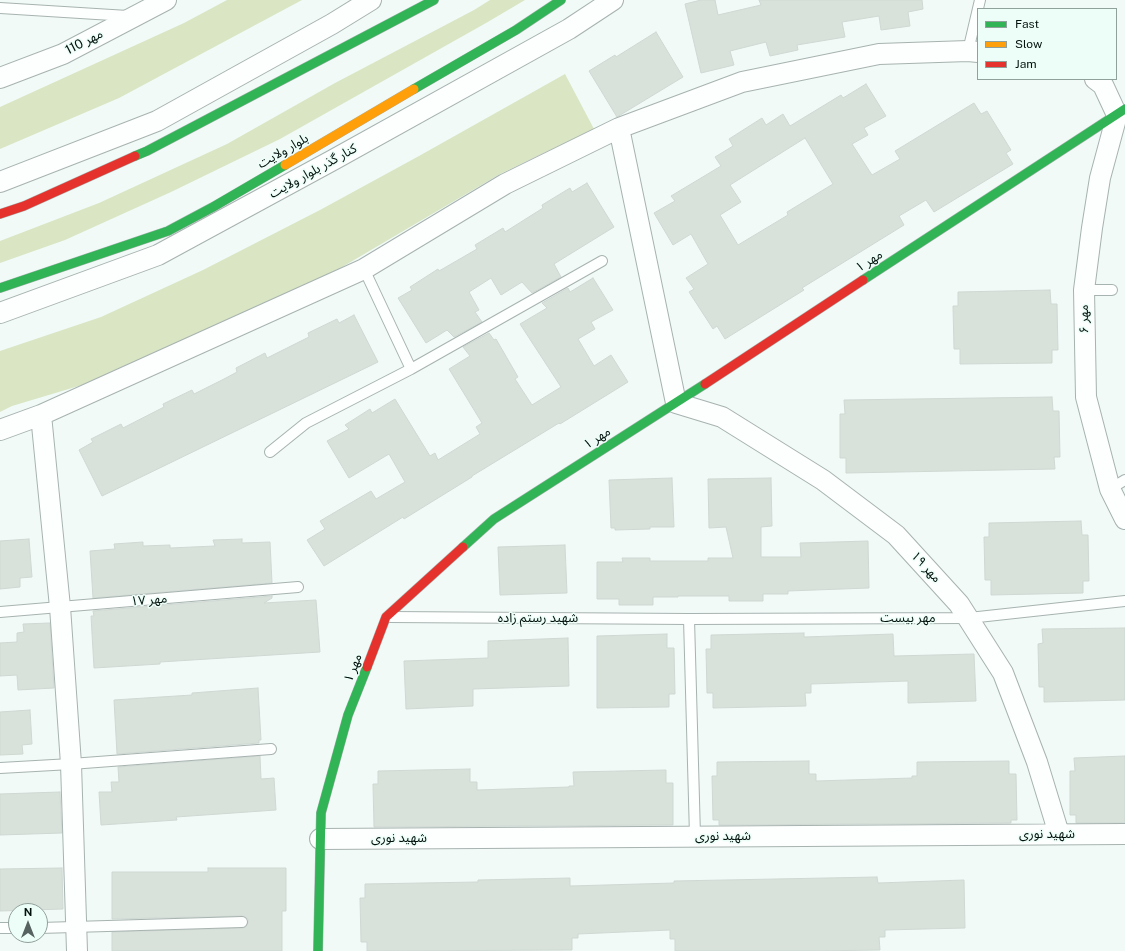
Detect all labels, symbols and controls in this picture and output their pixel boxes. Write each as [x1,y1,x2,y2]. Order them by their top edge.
legend [977,8,1117,80]
text: Fast [1015,17,1039,31]
street label: مهر 110 [63,26,105,58]
text: Slow [1015,37,1042,51]
text: Jam [1015,57,1037,71]
street label: بلوار ولایت [255,130,311,172]
street label: کنار گذر بلوار ولایت [266,140,360,202]
street label: مهر ۱ [853,247,885,275]
street label: مهر ۶ [1076,304,1092,334]
street label: مهر ۱ [581,424,613,452]
street label: مهر ۱۹ [908,548,944,586]
street label: مهر ۱۷ [130,591,168,609]
street label: شهید رستم زاده [498,610,578,626]
street label: مهر بیست [880,610,936,626]
street label: مهر ۱ [340,652,366,684]
street label: شهید نوری [1019,826,1075,842]
street label: شهید نوری [695,828,751,844]
street label: شهید نوری [371,830,427,846]
north arrow [8,903,48,943]
text: N [24,906,32,918]

